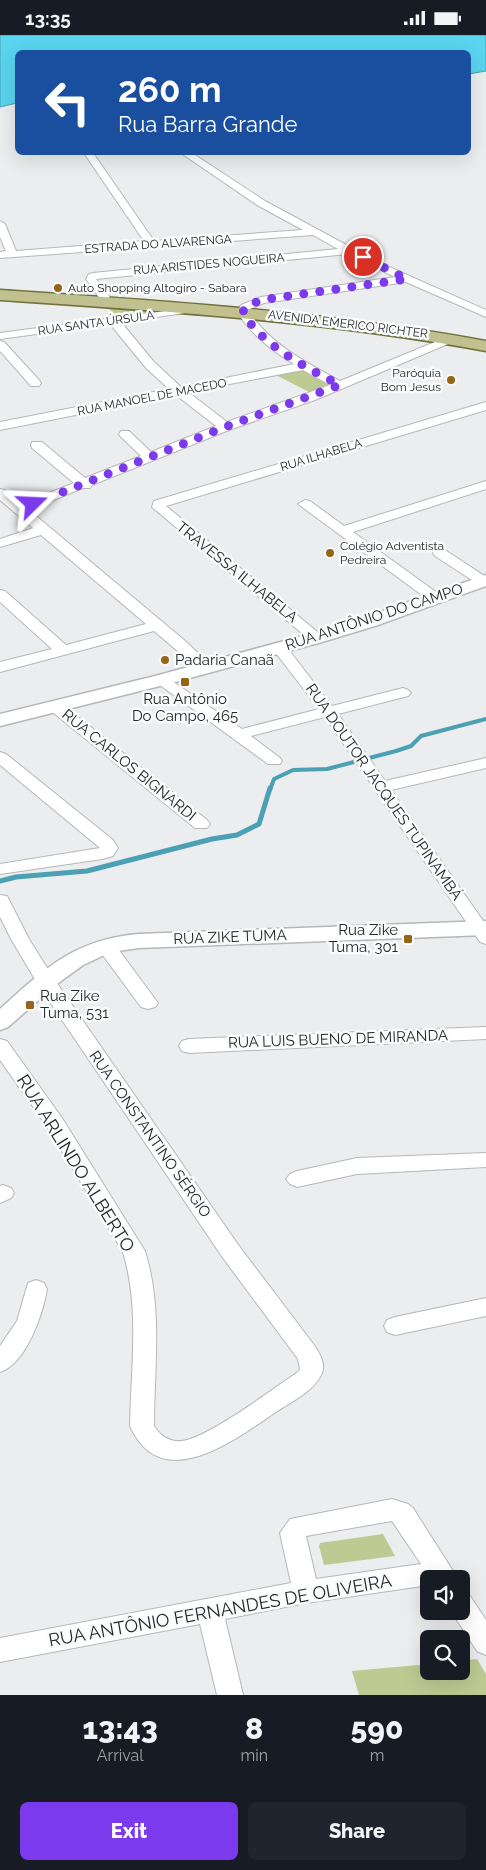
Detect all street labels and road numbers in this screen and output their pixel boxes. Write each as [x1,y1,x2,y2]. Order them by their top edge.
street label: ESTRADA DO ALVARENGA [84,232,232,256]
street label: RUA ARISTIDES NOGUEIRA [133,250,285,278]
street label: AVENIDA EMERICO RICHTER [267,307,429,341]
street label: RUA SANTA ÚRSULA [37,308,155,338]
street label: RUA MANOEL DE MACEDO [76,376,228,418]
street label: RUA ILHABELA [278,436,364,474]
street label: TRAVESSA ILHABELA [173,518,301,626]
street label: RUA ANTÔNIO DO CAMPO [283,580,465,654]
street label: RUA DOUTOR JACQUES TUPINAMBÁ [302,680,466,904]
street label: RUA CARLOS BIGNARDI [58,705,200,825]
street label: RUA ZIKE TUMA [173,926,287,948]
street label: RUA LUIS BUENO DE MIRANDA [228,1026,448,1052]
street label: RUA CONSTANTINO SÉRGIO [85,1047,215,1221]
street label: RUA ARLINDO ALBERTO [13,1071,139,1255]
street label: RUA ANTÔNIO FERNANDES DE OLIVEIRA [47,1568,393,1651]

